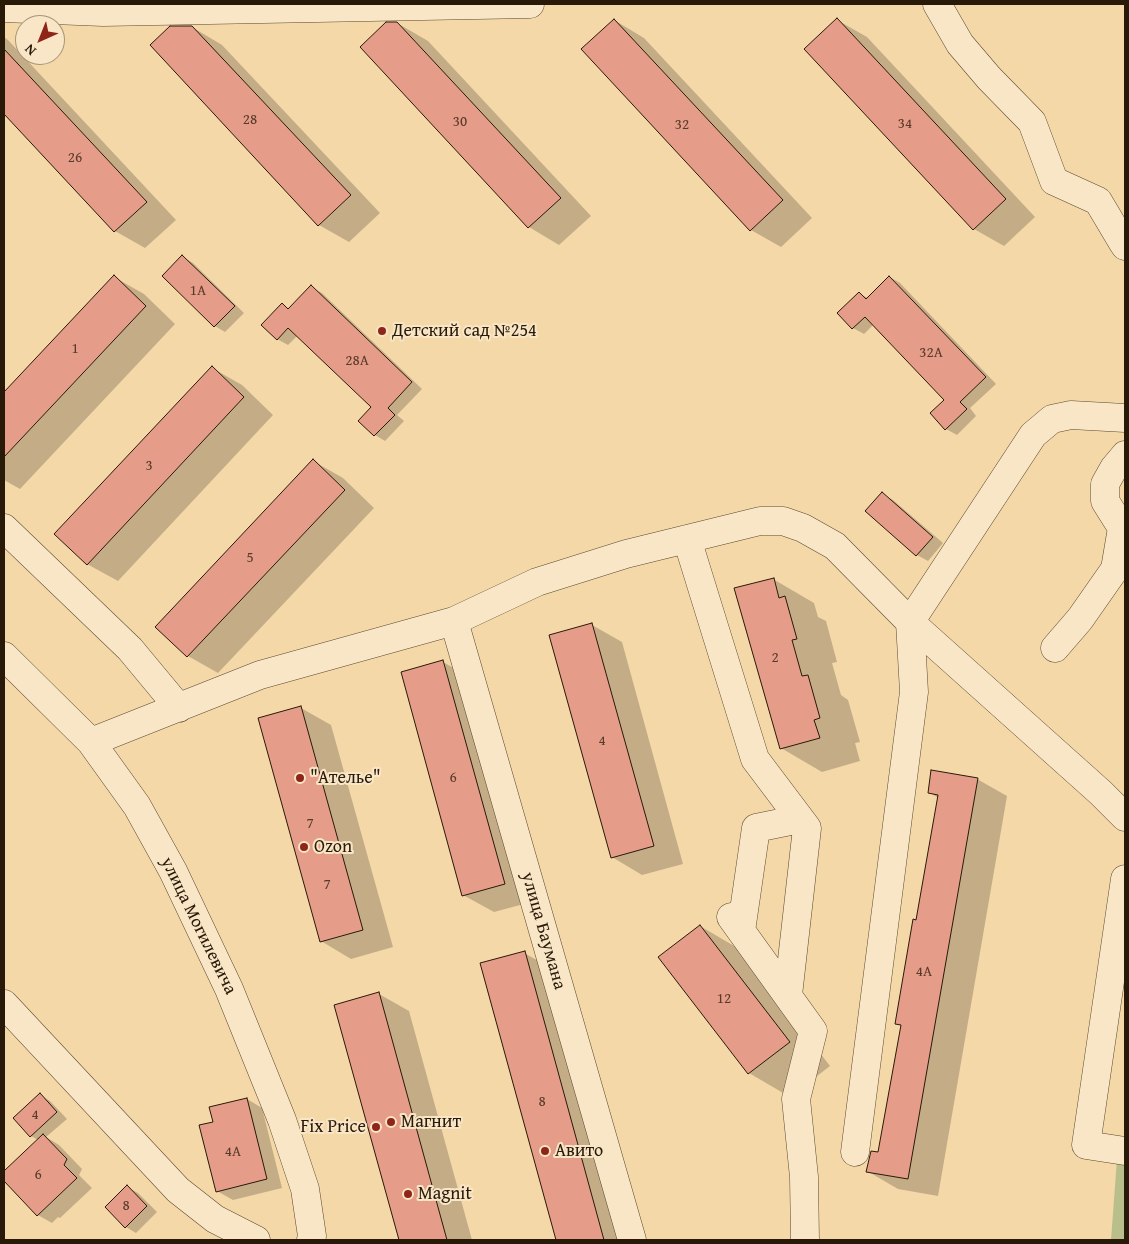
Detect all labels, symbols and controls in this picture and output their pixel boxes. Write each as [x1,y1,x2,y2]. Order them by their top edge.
north arrow [15,15,65,65]
text: N [20,40,41,61]
house number: 28 [243,111,257,129]
house number: 30 [453,113,467,131]
house number: 34 [898,115,912,133]
house number: 32 [675,116,689,134]
house number: 26 [68,149,82,167]
house number: 1А [190,282,206,300]
place label: Детский сад №254 [392,320,537,342]
marker: Детский сад №254 [376,325,388,337]
house number: 1 [71,340,79,358]
house number: 32А [919,344,943,362]
house number: 28А [345,352,369,370]
house number: 3 [145,457,153,475]
house number: 5 [246,549,254,567]
house number: 2 [771,649,779,667]
house number: 4 [598,732,606,750]
place label: "Ателье" [310,767,381,789]
house number: 6 [449,769,457,787]
marker: "Ателье" [294,772,306,784]
house number: 7 [306,815,314,833]
place label: Ozon [314,836,352,858]
marker: Ozon [298,841,310,853]
street label: улица Могилевича [155,854,241,998]
street label: улица Баумана [516,870,570,992]
house number: 7 [323,876,331,894]
house number: 4А [916,963,932,981]
house number: 12 [717,990,731,1008]
house number: 8 [538,1093,546,1111]
house number: 4 [31,1106,39,1124]
place label: Магнит [401,1111,461,1133]
place label: Fix Price [300,1116,366,1138]
marker: Магнит [385,1116,397,1128]
marker: Fix Price [370,1121,382,1133]
place label: Авито [555,1140,603,1162]
house number: 4А [225,1143,241,1161]
marker: Авито [539,1145,551,1157]
house number: 6 [34,1166,42,1184]
place label: Magnit [418,1183,472,1205]
marker: Magnit [402,1188,414,1200]
house number: 8 [122,1197,130,1215]

